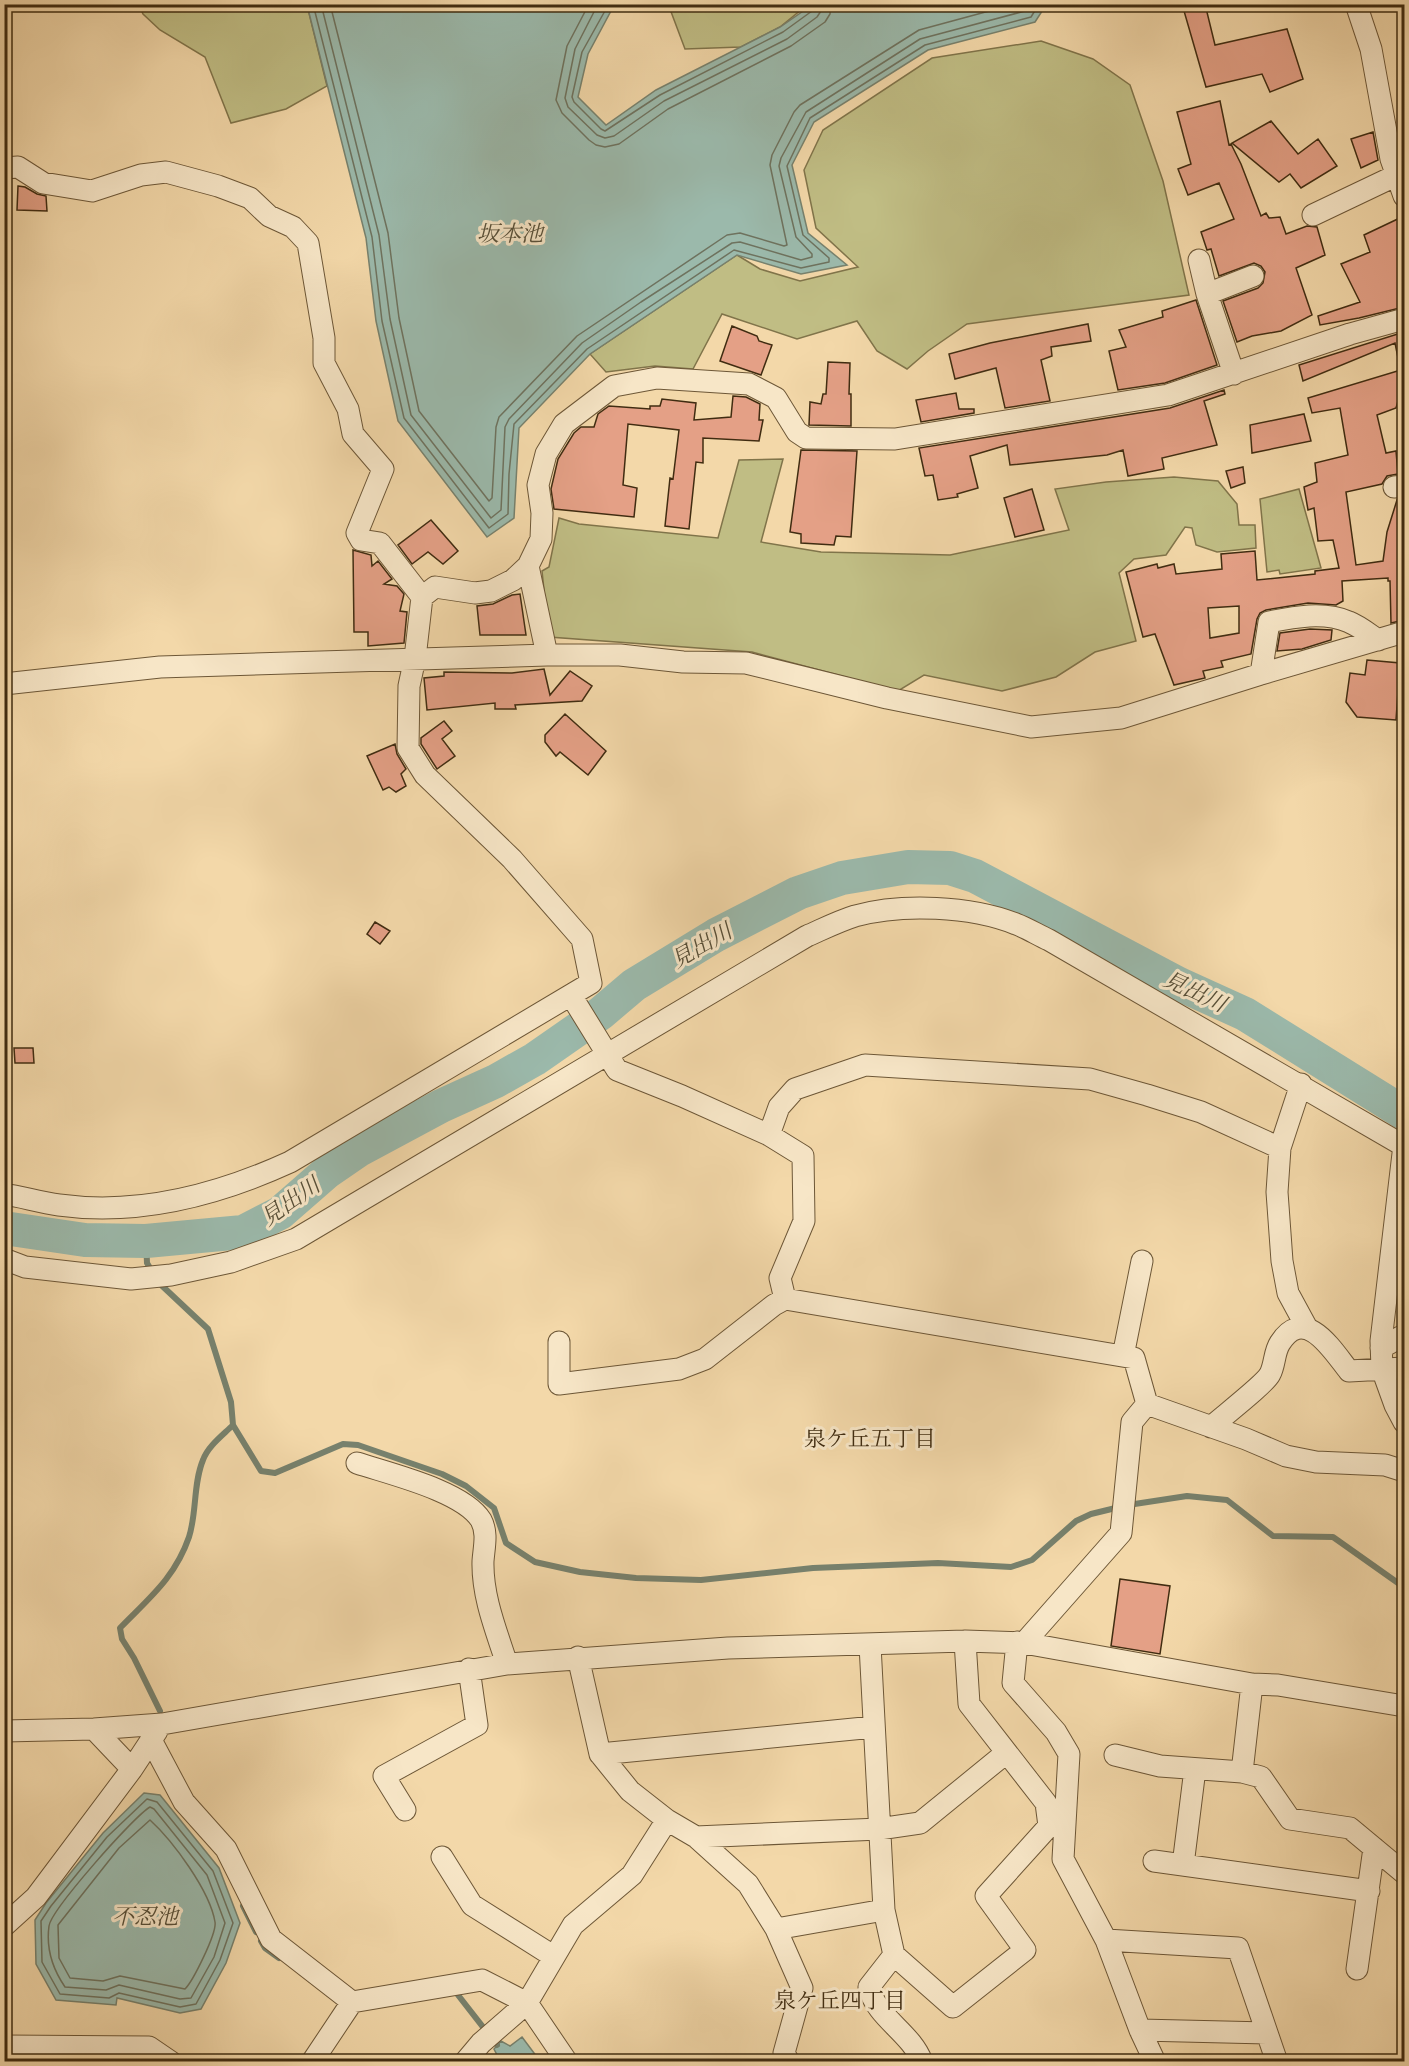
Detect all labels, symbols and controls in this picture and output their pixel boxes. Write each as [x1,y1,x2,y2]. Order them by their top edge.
water label: 坂本池 [477,220,546,248]
water label: 見出川 [666,916,739,974]
water label: 見出川 [1159,965,1232,1019]
water label: 見出川 [256,1170,327,1232]
district label: 泉ケ丘五丁目 [804,1425,936,1453]
water label: 不忍池 [112,1903,181,1931]
district label: 泉ケ丘四丁目 [774,1987,906,2015]

